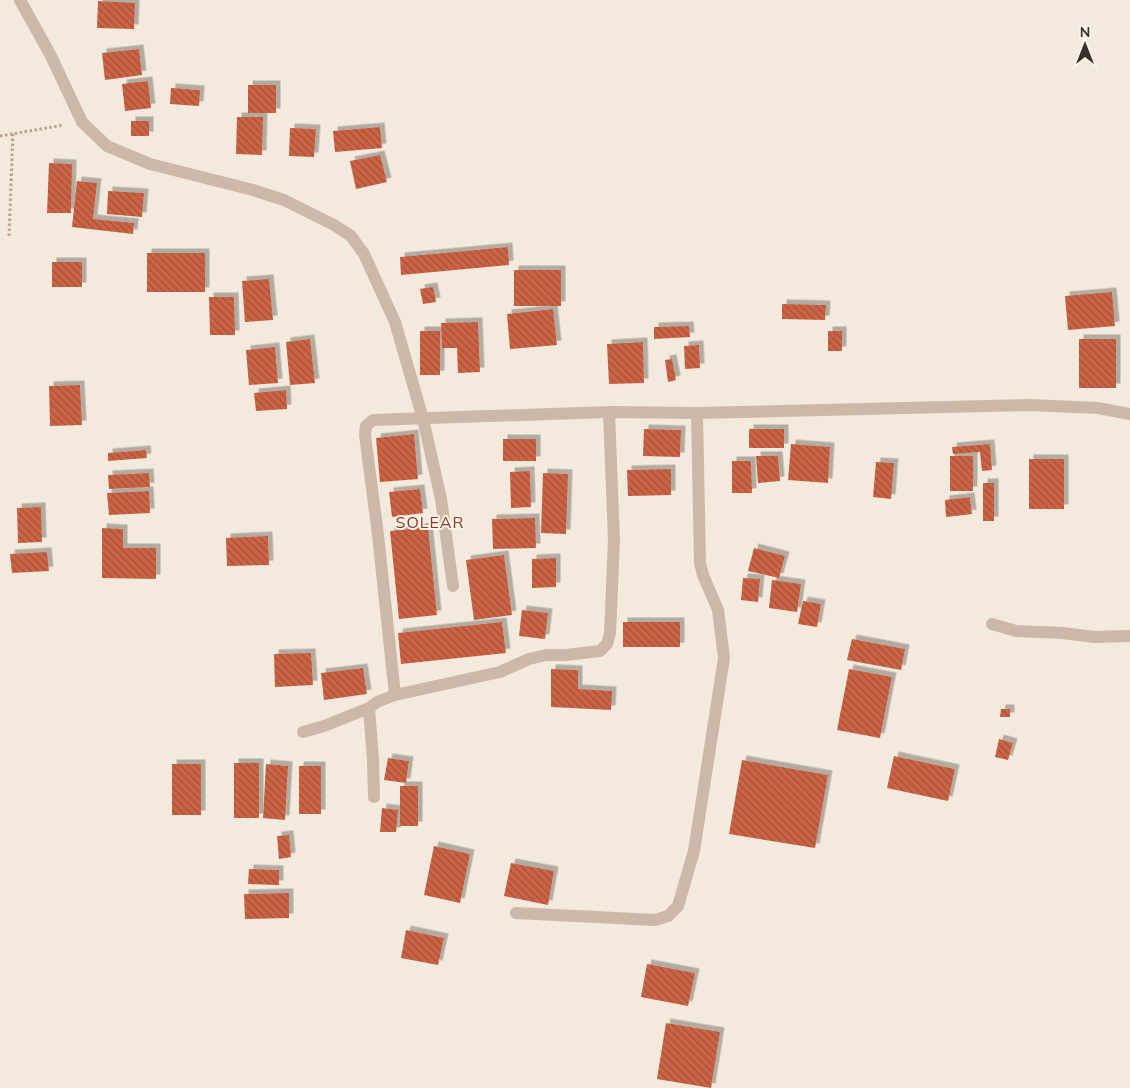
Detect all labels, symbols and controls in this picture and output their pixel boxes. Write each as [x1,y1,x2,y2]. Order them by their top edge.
north arrow [1060,20,1110,70]
text: N [1080,23,1090,41]
district label: SOLEAR [395,512,465,532]

